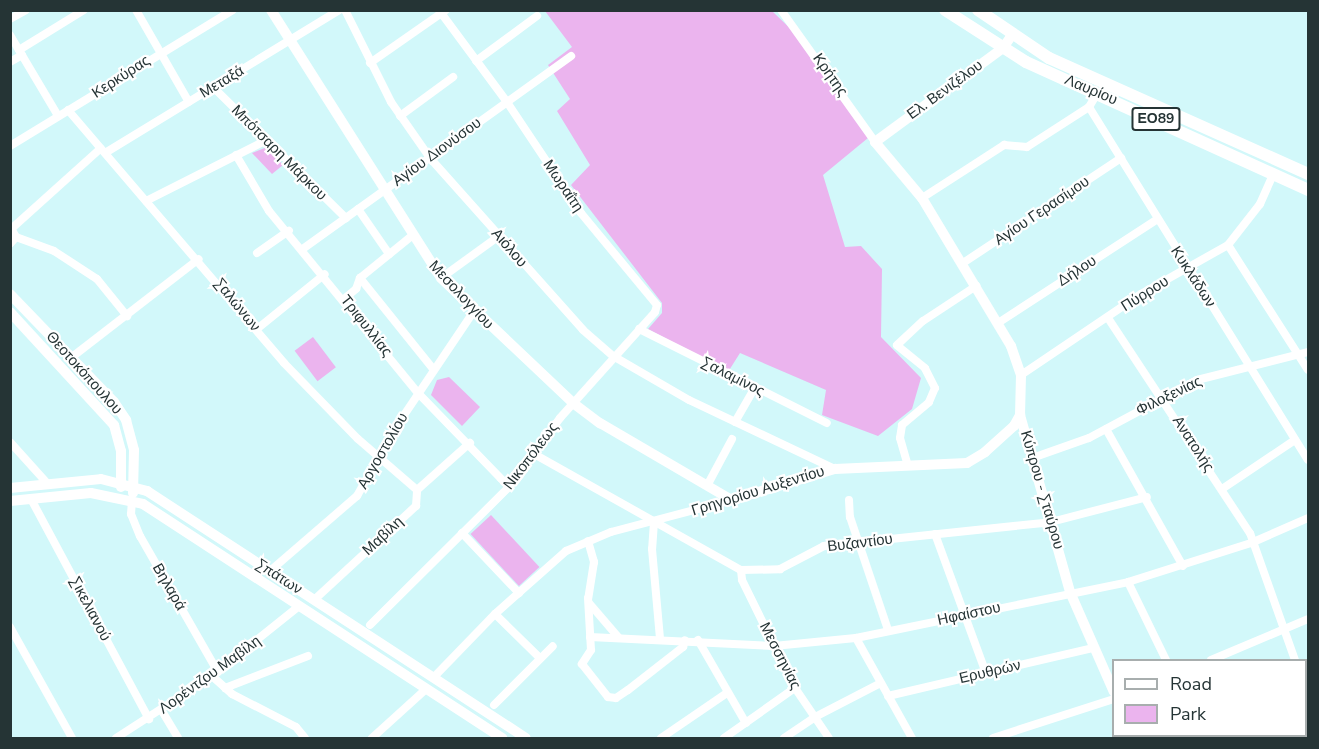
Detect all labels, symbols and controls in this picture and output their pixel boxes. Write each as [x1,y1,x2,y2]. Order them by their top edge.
street label: Κρήτης [809,50,851,100]
street label: Κερκύρας [89,52,153,102]
street label: Ελ. Βενιζέλου [904,56,986,124]
street label: Μεταξά [197,62,247,102]
street label: Λαυρίου [1062,71,1120,109]
street label: Μπότσαρη Μάρκου [228,102,330,204]
road number: ΕΟ89 [1130,108,1182,130]
street label: Αγίου Διονύσου [389,114,485,190]
street label: Μωραΐτη [539,157,587,215]
street label: Αγίου Γερασίμου [991,173,1093,249]
street label: Αιόλου [487,225,531,271]
street label: Κυκλάδων [1167,243,1219,311]
street label: Δήλου [1054,252,1100,290]
street label: Μεσολογγίου [425,257,497,333]
street label: Πύρρου [1118,272,1172,316]
street label: Σαλώνων [210,275,264,335]
street label: Τριφυλλίας [336,292,396,360]
street label: Θεοτοκόπουλου [42,328,126,418]
street label: Σαλαμίνος [698,353,768,401]
street label: Φιλοξενίας [1133,372,1205,420]
street label: Αργοστολίου [354,410,412,492]
street label: Ανατολής [1168,413,1218,475]
street label: Νικοπόλεως [500,419,562,493]
street label: Κύπρου - Σταύρου [1016,428,1068,552]
street label: Γρηγορίου Αυξεντίου [689,462,827,520]
street label: Μαβίλη [359,513,407,559]
street label: Βυζαντίου [826,530,894,556]
street label: Σπάτων [253,555,305,599]
street label: Βηλαρά [148,560,190,614]
street label: Σικελιανού [66,574,114,644]
street label: Ηφαίστου [936,599,1002,629]
street label: Μεσσηνίας [755,619,805,693]
street label: Λορέντζου Μαβίλη [155,632,265,718]
street label: Ερυθρών [957,656,1023,688]
legend [1112,659,1307,737]
text: Road [1170,672,1212,696]
text: Park [1170,702,1206,726]

